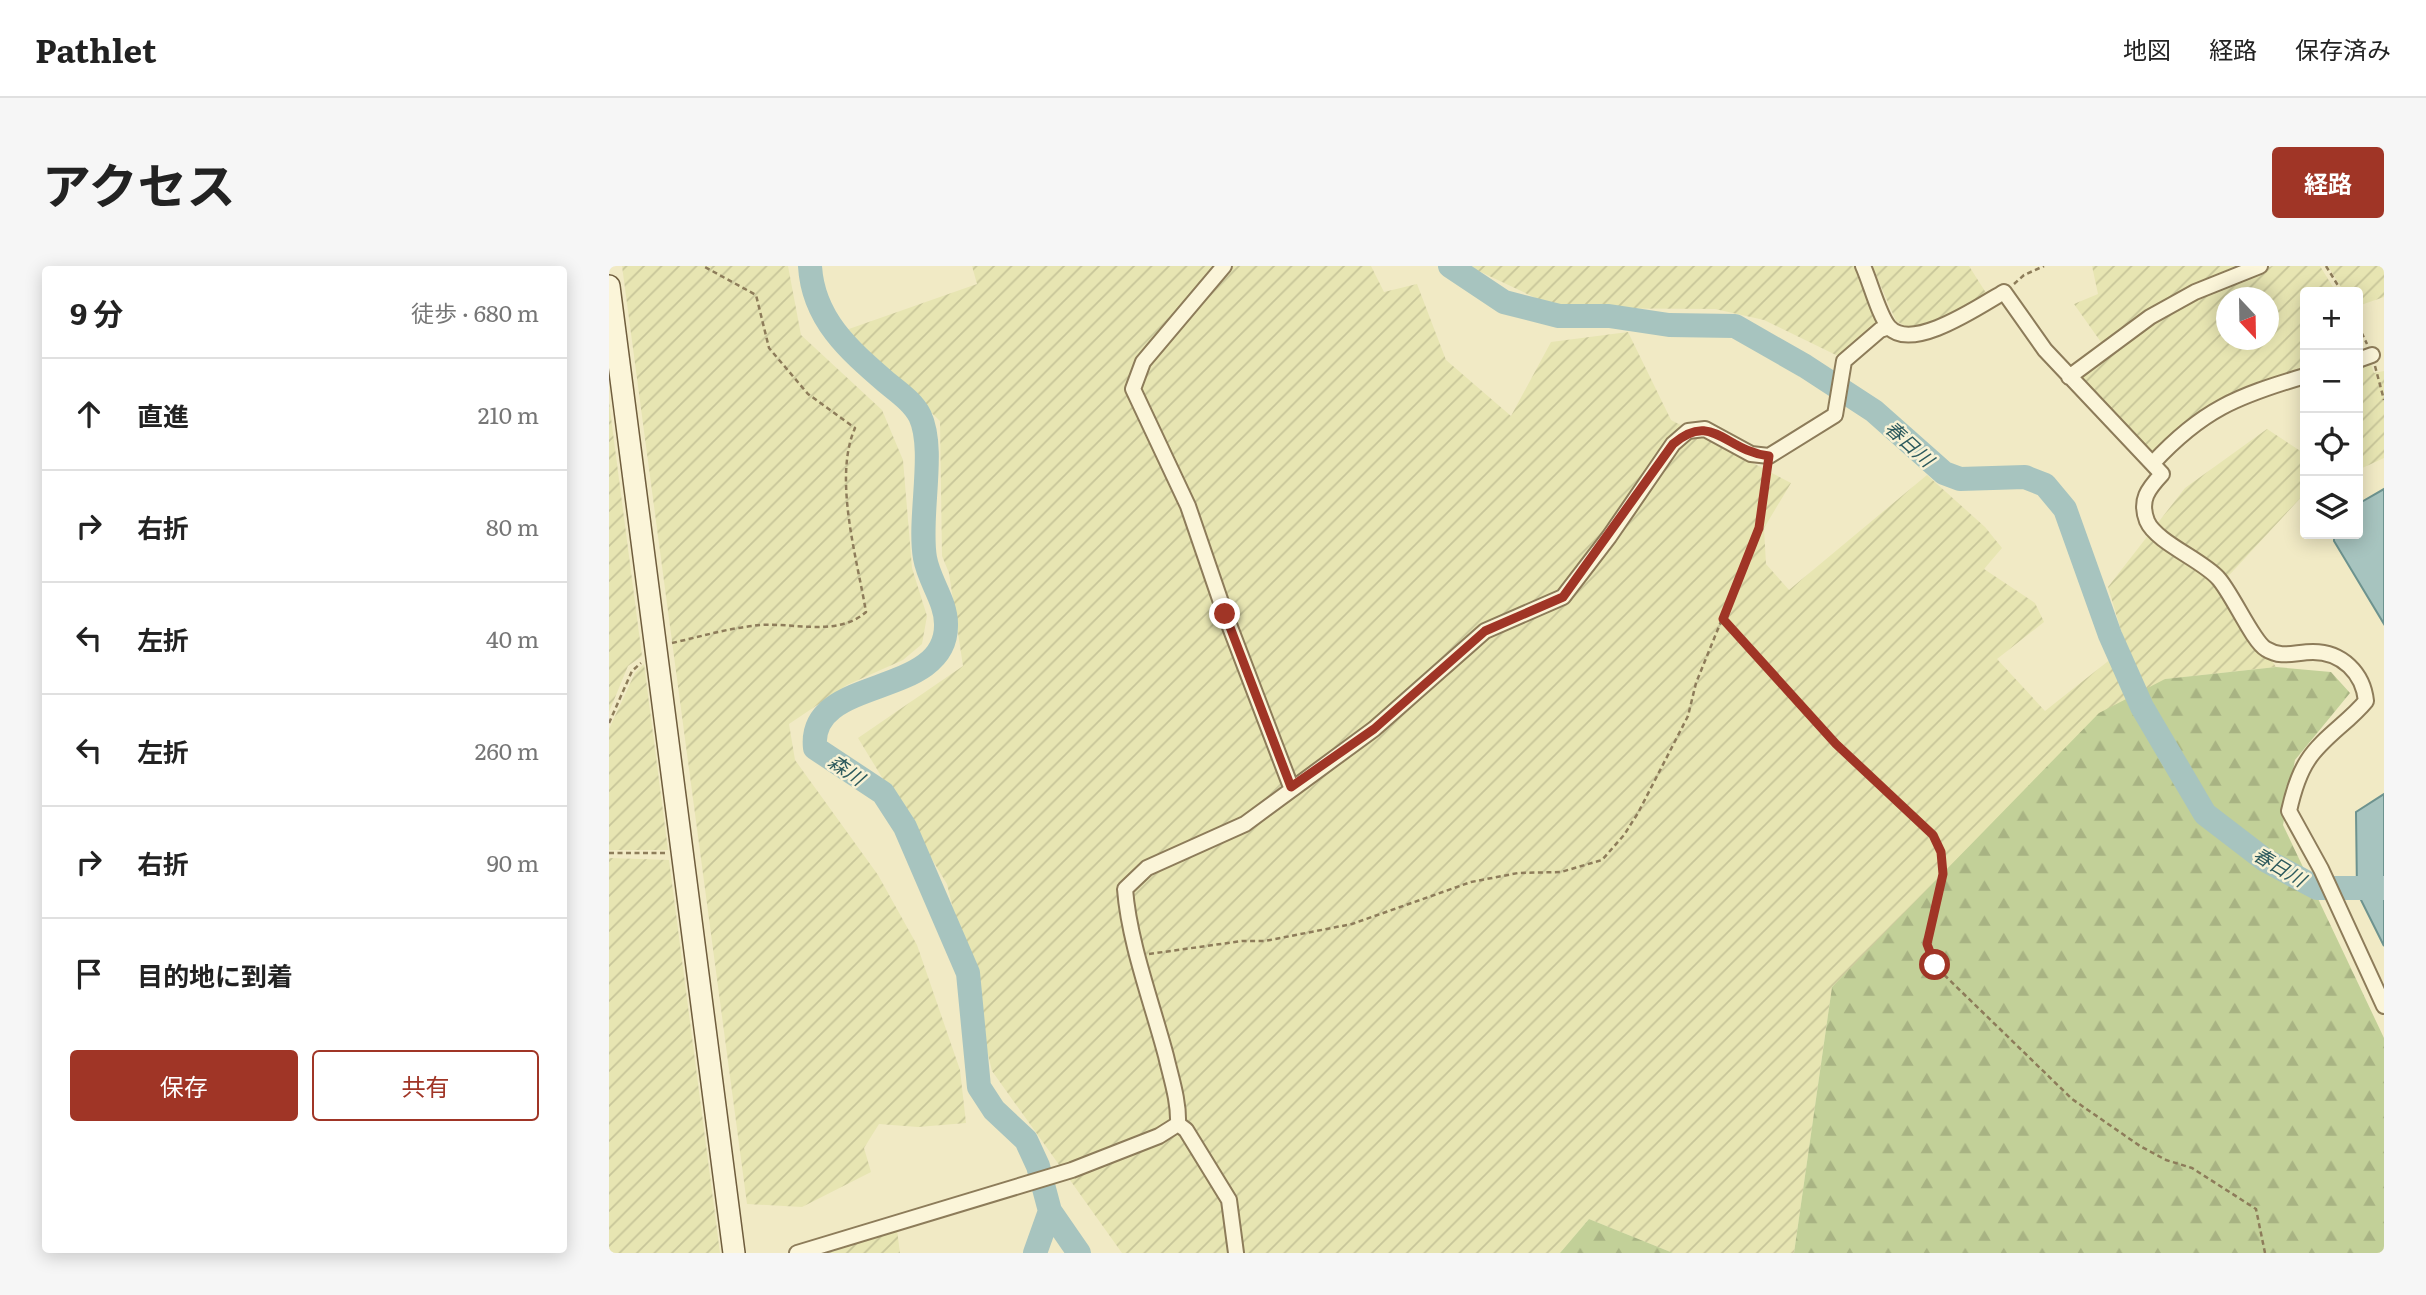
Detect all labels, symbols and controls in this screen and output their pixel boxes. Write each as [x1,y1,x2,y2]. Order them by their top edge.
text: Pathlet [35,24,156,73]
text: 地図 [2123,31,2171,66]
text: 経路 [2209,31,2257,66]
text: 保存済み [2295,31,2391,66]
text: アクセス [42,146,236,219]
button: 経路 [2272,147,2384,218]
north arrow [2216,287,2279,350]
map controls [2300,287,2363,539]
button: + [2300,287,2363,350]
text: 9 分 [70,290,123,334]
text: 徒歩 · 680 m [411,295,539,329]
button: − [2300,350,2363,413]
icon: ahead [70,395,108,433]
text: 直進 [137,395,189,434]
text: 210 m [478,397,539,431]
button: locate [2300,413,2363,476]
water label: 春日川 [1879,414,1942,474]
button: layers [2300,476,2363,539]
icon: right [70,507,108,545]
text: 右折 [137,507,189,546]
text: 80 m [486,509,539,543]
route end [1209,598,1240,629]
icon: left [70,619,108,657]
text: 左折 [137,619,189,658]
text: 40 m [486,621,539,655]
icon: left [70,731,108,769]
text: 左折 [137,731,189,770]
text: 260 m [475,733,539,767]
water label: 森川 [823,747,872,792]
water label: 春日川 [2248,839,2313,894]
icon: right [70,843,108,881]
text: 右折 [137,843,189,882]
text: 90 m [487,845,539,879]
route start [1919,949,1950,980]
icon: arrive [70,955,108,993]
text: 目的地に到着 [137,955,293,994]
button: 保存 [70,1050,298,1121]
button: 共有 [312,1050,539,1121]

